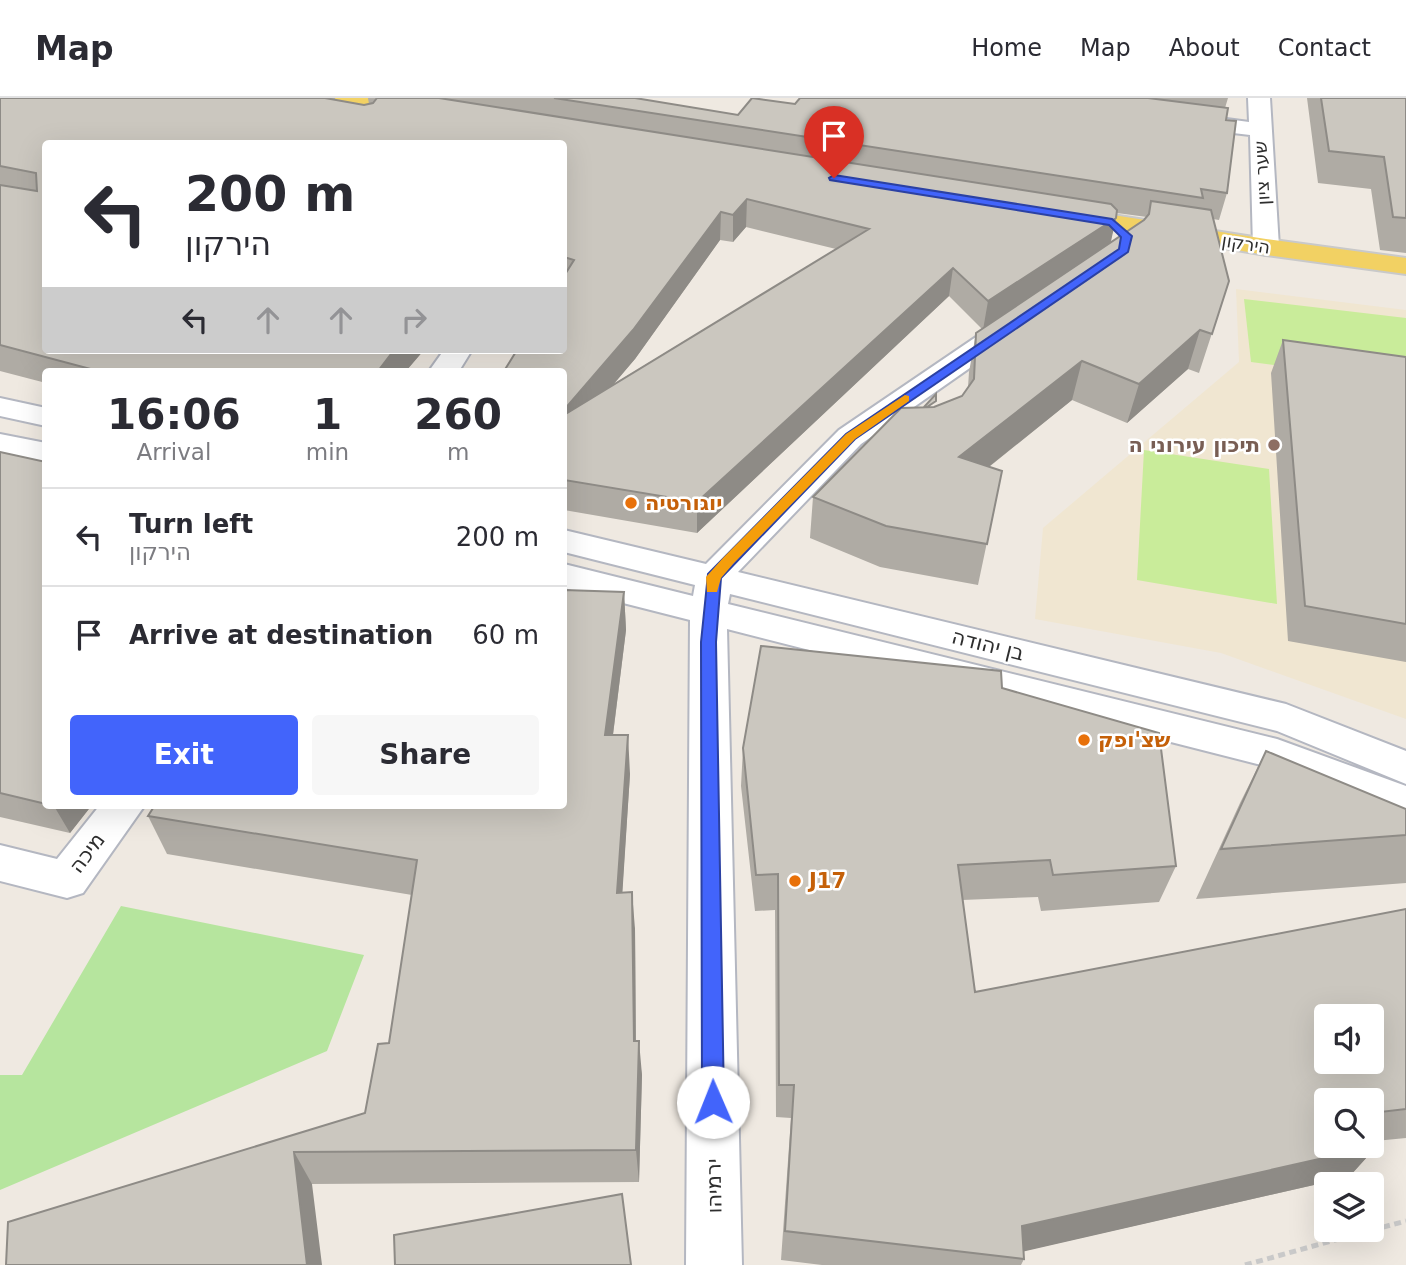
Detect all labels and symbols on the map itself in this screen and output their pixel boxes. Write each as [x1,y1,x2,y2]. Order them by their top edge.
pin [804,106,864,178]
street label: שער ציון [1249,140,1274,206]
street label: הירקון [1220,229,1272,258]
place label: תיכון עירוני ה [1128,433,1260,457]
marker: תיכון עירוני ה [1266,437,1282,453]
place label: יוגורטיה [645,491,723,515]
marker: יוגורטיה [623,495,639,511]
street label: בן יהודה [949,624,1027,666]
place label: שצ'ופק [1098,728,1171,752]
marker: שצ'ופק [1076,732,1092,748]
street label: מיכה [64,828,110,878]
place label: J17 [807,869,846,893]
marker: J17 [787,873,803,889]
position arrow [676,1065,750,1139]
street label: ירמיהו [702,1158,726,1214]

